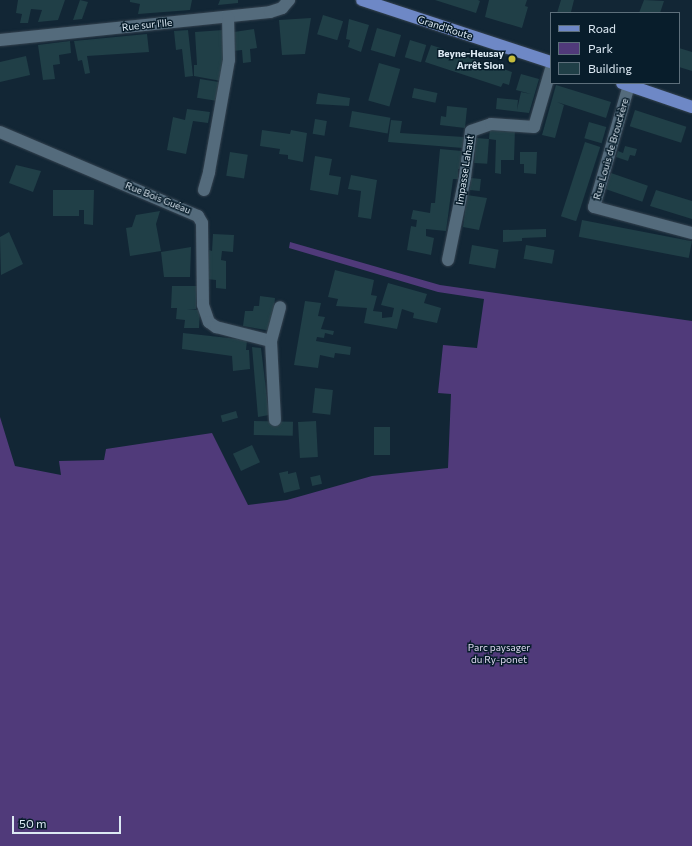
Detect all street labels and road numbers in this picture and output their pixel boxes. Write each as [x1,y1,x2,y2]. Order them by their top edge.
street label: Grand'Route [416,13,474,43]
street label: Rue sur l'Ile [121,16,173,34]
street label: Rue Louis de Brouckère [591,97,631,201]
street label: Impasse Lahaut [454,134,476,206]
street label: Rue Bois Guéau [123,179,193,217]

